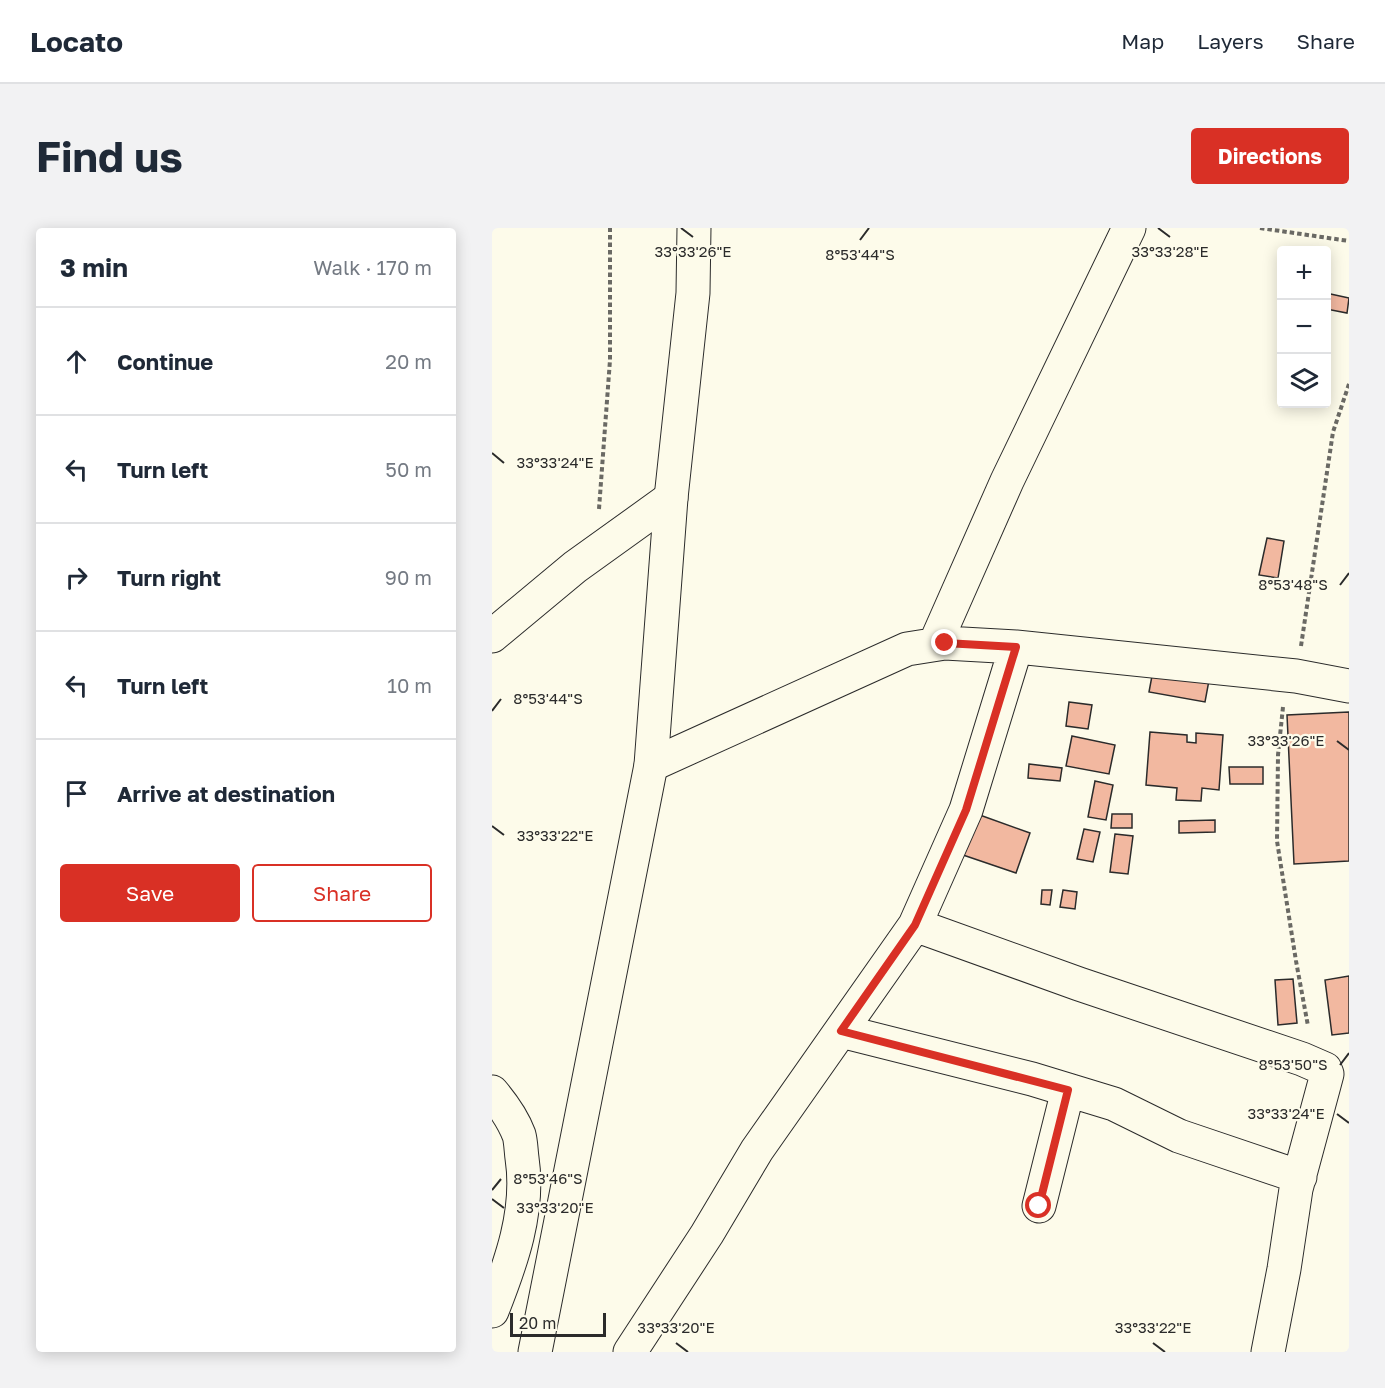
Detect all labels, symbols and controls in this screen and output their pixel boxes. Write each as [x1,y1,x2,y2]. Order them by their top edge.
text: Locato [30,25,123,58]
text: Map [1121,28,1164,54]
text: Layers [1197,28,1264,54]
text: Share [1297,28,1355,54]
button: Directions [1191,128,1349,184]
text: Find us [36,131,183,181]
text: 33°33'26"E [654,242,732,260]
text: 33°33'28"E [1131,242,1209,260]
text: 8°53'44"S [825,245,895,263]
map controls [1277,246,1331,408]
button: + [1277,246,1331,300]
text: 3 min [60,252,128,283]
text: Walk · 170 m [313,255,432,279]
button: − [1277,300,1331,354]
icon: ahead [60,345,93,378]
text: Continue [117,348,213,375]
text: 20 m [385,349,432,373]
button: layers [1277,354,1331,408]
icon: left [60,453,93,486]
text: 33°33'24"E [516,453,594,471]
text: Turn left [117,456,208,483]
text: 50 m [385,457,432,481]
icon: right [60,561,93,594]
text: Turn right [117,564,221,591]
text: 90 m [385,565,432,589]
text: 8°53'48"S [1258,575,1328,593]
route end [931,629,957,655]
icon: left [60,669,93,702]
text: Turn left [117,672,208,699]
text: 10 m [387,673,432,697]
text: 8°53'44"S [513,689,583,707]
text: 33°33'26"E [1247,731,1325,749]
icon: arrive [60,777,93,810]
text: Arrive at destination [117,780,335,807]
text: 33°33'22"E [517,826,593,844]
button: Save [60,864,240,922]
button: Share [252,864,432,922]
text: 8°53'50"S [1258,1055,1328,1073]
text: 33°33'24"E [1247,1104,1325,1122]
text: 8°53'46"S [513,1169,583,1187]
route start [1025,1192,1051,1218]
text: 33°33'20"E [516,1198,594,1216]
scale bar [510,1310,606,1338]
text: 20 m [519,1313,556,1333]
text: 33°33'20"E [637,1318,715,1336]
text: 33°33'22"E [1115,1318,1191,1336]

